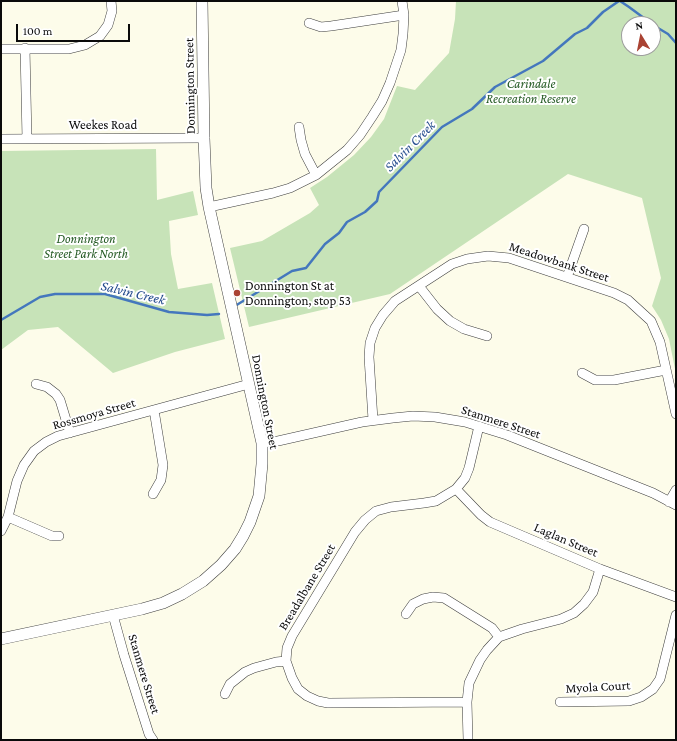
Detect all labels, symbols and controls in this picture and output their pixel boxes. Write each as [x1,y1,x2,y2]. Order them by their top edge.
scale bar [18,16,132,42]
north arrow [621,16,661,56]
text: N [634,19,644,32]
text: 100 m [23,24,52,38]
street label: Donnington Street [181,38,199,134]
park label: Carindale Recreation Reserve [486,76,576,107]
street label: Weekes Road [69,117,137,133]
water label: Salvin Creek [381,117,439,175]
park label: Donnington Street Park North [44,231,128,262]
street label: Meadowbank Street [507,239,611,285]
water label: Salvin Creek [99,277,167,309]
place label: Donnington St at Donnington, stop 53 [245,278,351,309]
marker: Donnington St at Donnington, stop 53 [232,288,242,298]
street label: Donnington Street [248,353,282,451]
street label: Rossmoya Street [51,395,137,433]
street label: Stanmere Street [459,402,543,442]
street label: Laglan Street [532,520,600,560]
street label: Breadalbane Street [275,541,339,633]
street label: Stanmere Street [124,632,164,716]
street label: Myola Court [565,678,631,696]

